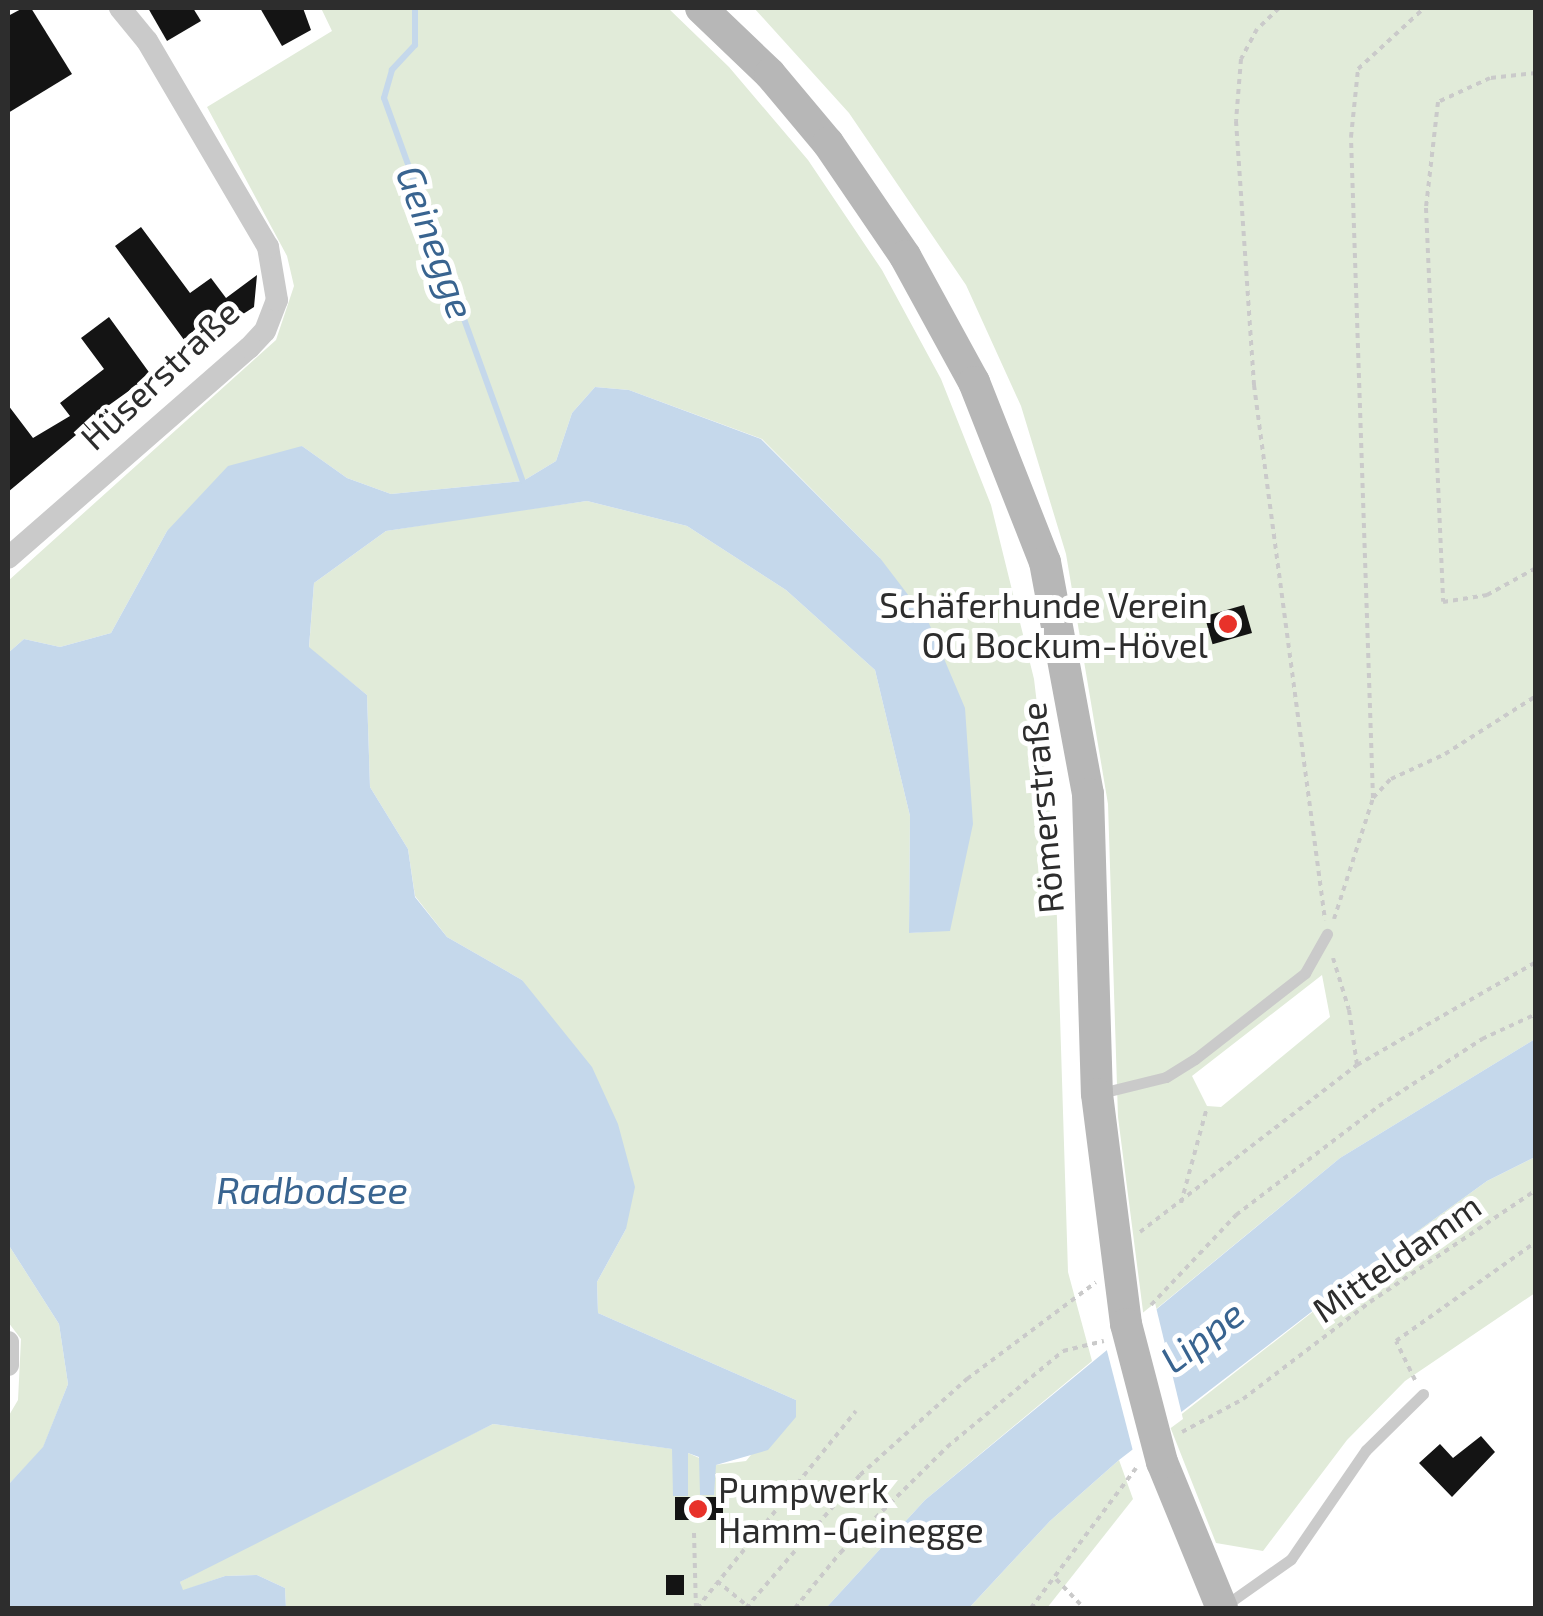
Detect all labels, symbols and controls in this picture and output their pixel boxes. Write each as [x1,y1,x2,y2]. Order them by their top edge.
water label: Geinegge [387,159,485,325]
street label: Hüserstraße [71,290,247,458]
place label: Schäferhunde Verein OG Bockum-Hövel [878,583,1208,665]
marker: Schäferhunde Verein OG Bockum-Hövel [1217,613,1239,635]
street label: Römerstraße [1011,701,1071,915]
water label: Radbodsee [216,1167,408,1213]
street label: Mitteldamm [1304,1184,1488,1330]
water label: Lippe [1151,1290,1253,1382]
place label: Pumpwerk Hamm-Geinegge [718,1468,984,1550]
marker: Pumpwerk Hamm-Geinegge [687,1498,709,1520]

